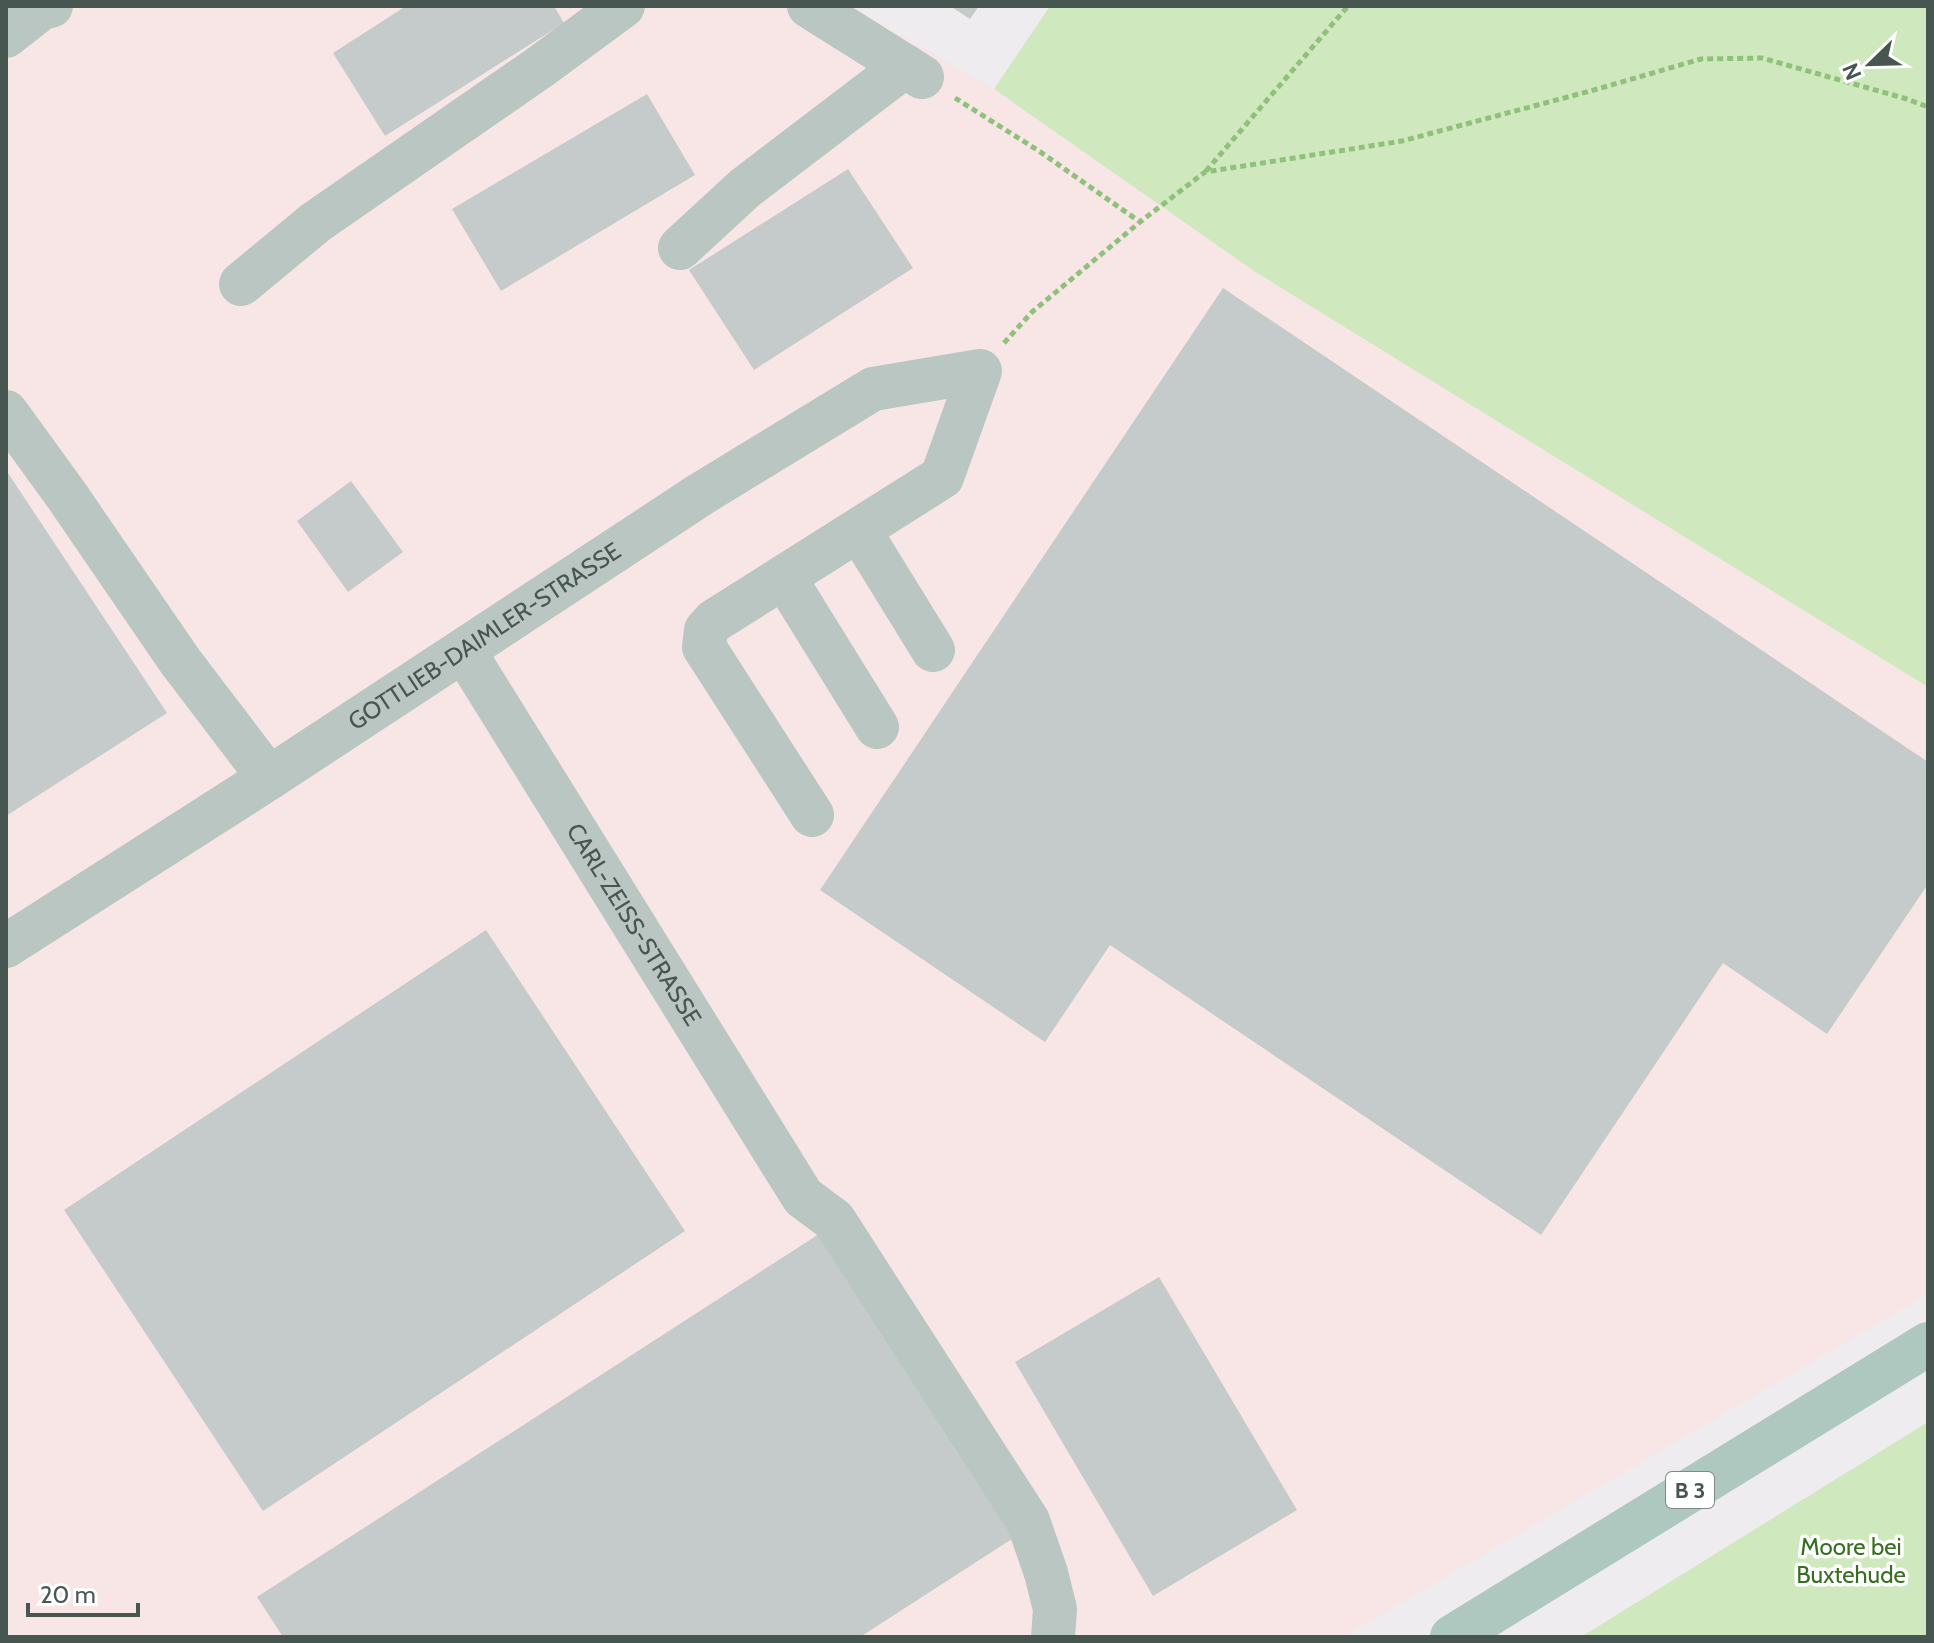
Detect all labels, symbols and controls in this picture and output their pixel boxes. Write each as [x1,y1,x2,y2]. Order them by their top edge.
north arrow [1830,24,1910,104]
text: N [1837,59,1868,84]
street label: GOTTLIEB-DAIMLER-STRASSE [343,536,626,736]
street label: CARL-ZEISS-STRASSE [561,818,708,1031]
road number: B 3 [1666,1472,1714,1508]
park label: Moore bei Buxtehude [1796,1532,1906,1589]
scale bar [28,1567,138,1617]
text: 20 m [40,1580,96,1609]

